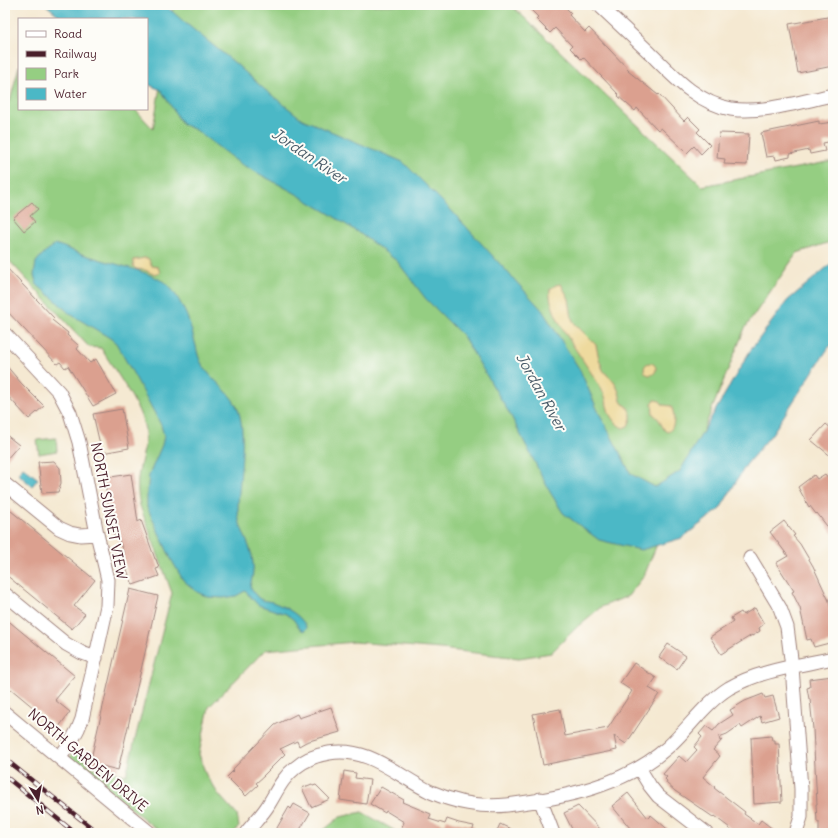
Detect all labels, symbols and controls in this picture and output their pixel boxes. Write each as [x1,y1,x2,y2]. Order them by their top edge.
legend [18,18,148,110]
text: Road [54,26,82,41]
text: Railway [54,46,97,61]
text: Park [54,66,79,81]
text: Water [54,86,87,101]
water label: Jordan River [268,124,352,189]
water label: Jordan River [512,350,572,436]
street label: NORTH SUNSET VIEW [87,441,131,581]
street label: NORTH GARDEN DRIVE [25,705,151,815]
north arrow [18,780,58,820]

